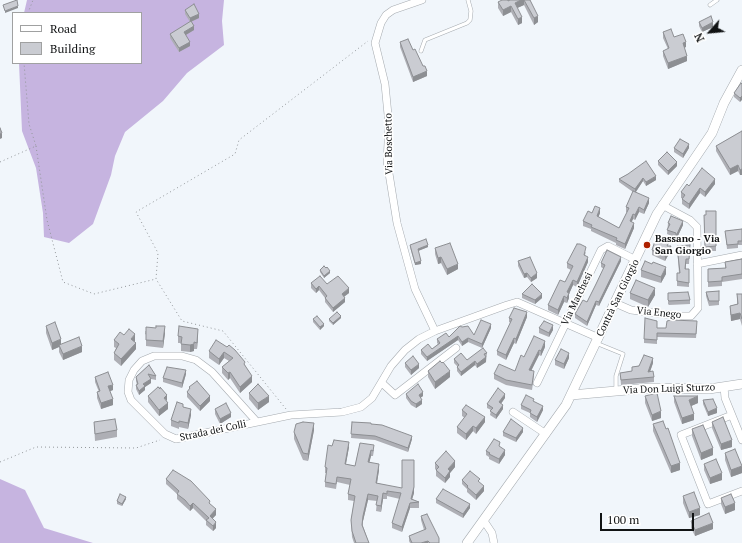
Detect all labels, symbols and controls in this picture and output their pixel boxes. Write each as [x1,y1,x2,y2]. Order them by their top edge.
legend [12,12,142,64]
north arrow [690,12,730,52]
text: Road [50,21,77,36]
text: N [691,31,707,44]
text: Building [50,41,95,56]
street label: Via Boschetto [382,113,396,175]
place label: Bassano - Via San Giorgio [655,233,720,256]
marker: Bassano - Via San Giorgio [642,240,652,250]
street label: Contrà San Giorgio [594,257,642,339]
street label: Via Marchesi [559,270,595,328]
street label: Via Enego [636,305,682,321]
street label: Via Don Luigi Sturzo [623,381,715,397]
street label: Strada dei Colli [179,418,247,444]
scale bar [602,505,696,531]
text: 100 m [607,512,639,527]

